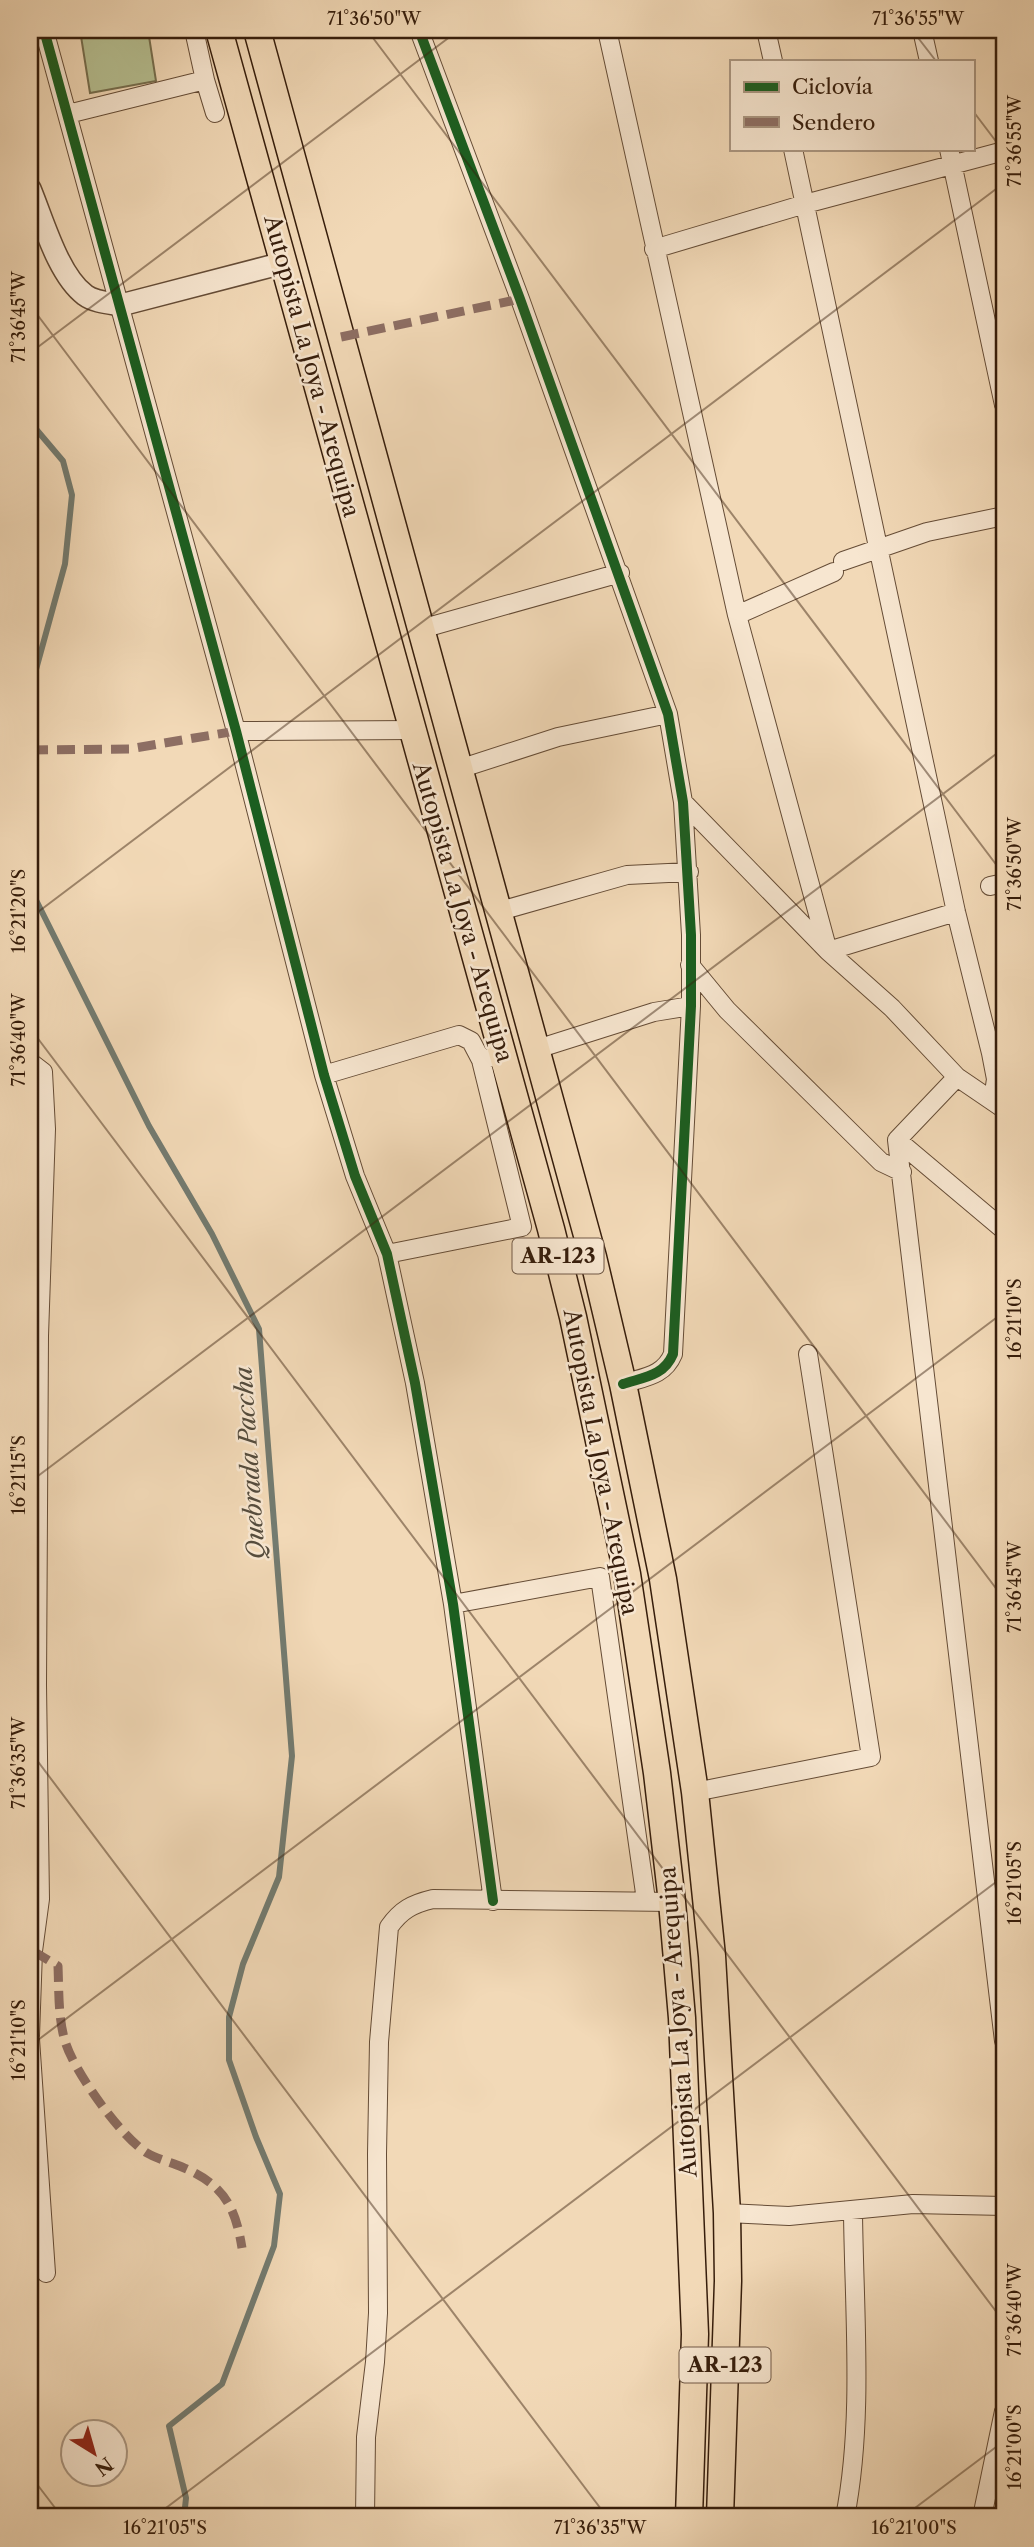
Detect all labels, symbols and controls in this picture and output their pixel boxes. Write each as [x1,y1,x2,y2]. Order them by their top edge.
text: 71°36'50"W [327,8,422,30]
text: 71°36'55"W [872,8,965,30]
legend [730,60,974,150]
text: Ciclovía [792,74,874,99]
text: 71°36'55"W [1004,94,1026,187]
text: Sendero [792,110,876,135]
street label: Autopista La Joya - Arequipa [258,211,366,521]
text: 71°36'45"W [8,270,30,363]
street label: Autopista La Joya - Arequipa [406,758,520,1066]
text: 71°36'50"W [1004,816,1026,911]
text: 16°21'20"S [8,869,30,953]
text: 71°36'40"W [8,992,30,1087]
road number: AR-123 [512,1238,604,1274]
text: 16°21'10"S [1004,1278,1026,1360]
street label: Autopista La Joya - Arequipa [557,1306,645,1618]
water label: Quebrada Paccha [228,1366,271,1561]
text: 16°21'15"S [8,1435,30,1515]
text: 71°36'45"W [1004,1540,1026,1633]
text: 71°36'35"W [8,1716,30,1809]
text: 16°21'05"S [1004,1841,1026,1925]
street label: Autopista La Joya - Arequipa [653,1865,703,2179]
text: 16°21'10"S [8,1999,30,2081]
text: 71°36'40"W [1004,2262,1026,2357]
road number: AR-123 [680,2348,770,2382]
text: 16°21'00"S [1004,2404,1026,2490]
north arrow [60,2418,130,2488]
text: N [90,2452,117,2480]
text: 16°21'05"S [123,2517,207,2539]
text: 71°36'35"W [554,2517,647,2539]
text: 16°21'00"S [871,2517,957,2539]

